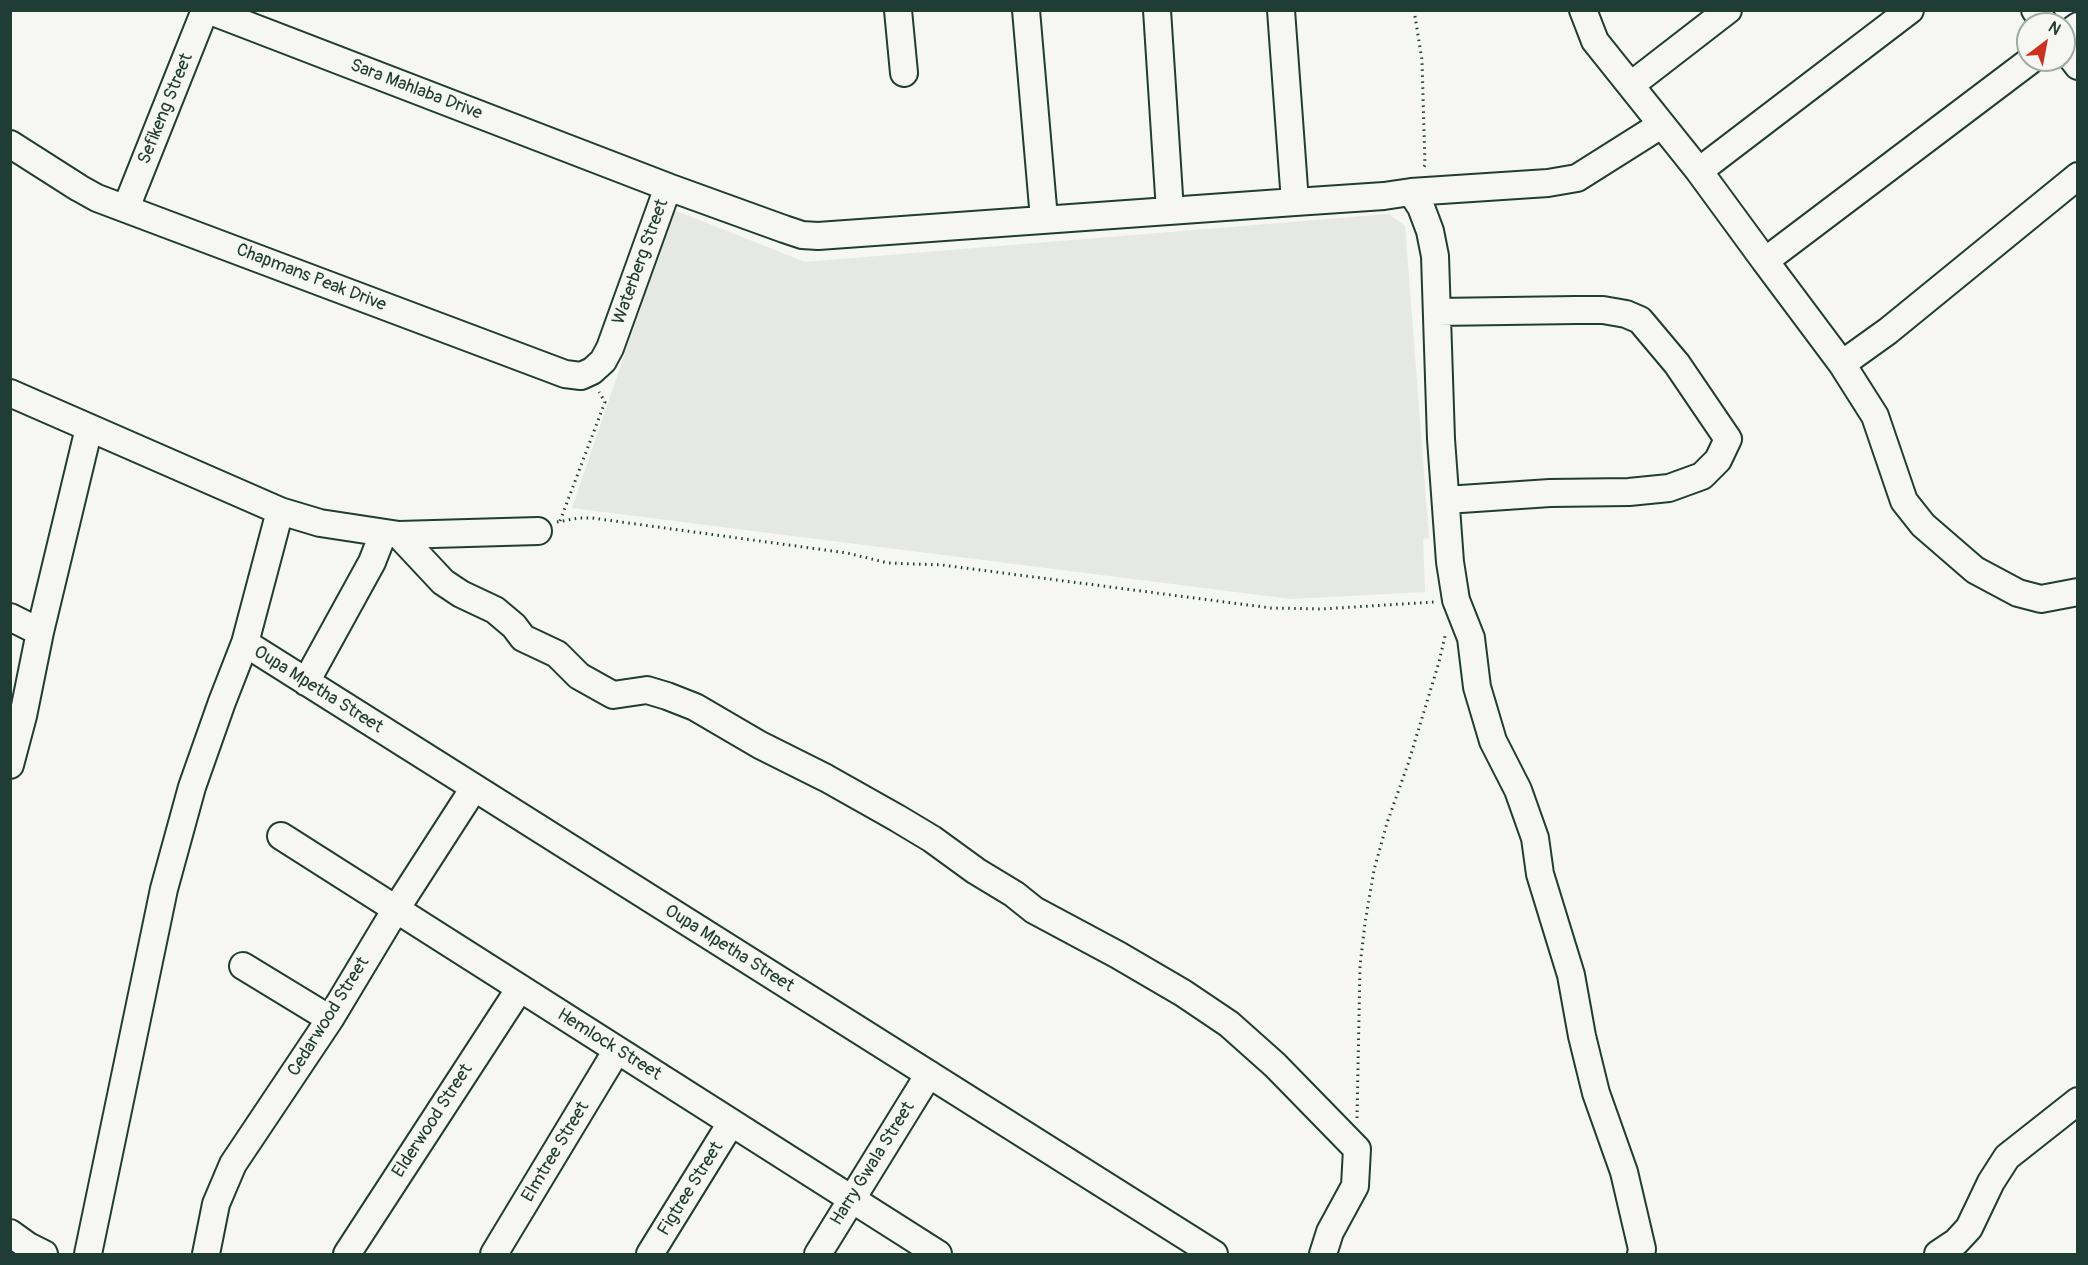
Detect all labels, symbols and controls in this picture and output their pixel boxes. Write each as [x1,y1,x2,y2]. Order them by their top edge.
north arrow [2016,12,2076,72]
text: N [2045,17,2064,40]
street label: Sefikeng Street [134,50,198,168]
street label: Sara Mahlaba Drive [347,55,485,125]
street label: Waterberg Street [608,196,674,328]
street label: Chapmans Peak Drive [233,239,389,317]
street label: Oupa Mpetha Street [249,642,387,738]
street label: Oupa Mpetha Street [660,901,798,997]
street label: Cedarwood Street [284,953,374,1081]
street label: Hemlock Street [553,1004,665,1086]
street label: Elderwood Street [388,1060,478,1182]
street label: Elmtree Street [518,1098,594,1206]
street label: Harry Gwala Street [826,1098,920,1230]
street label: Figtree Street [654,1138,728,1240]

